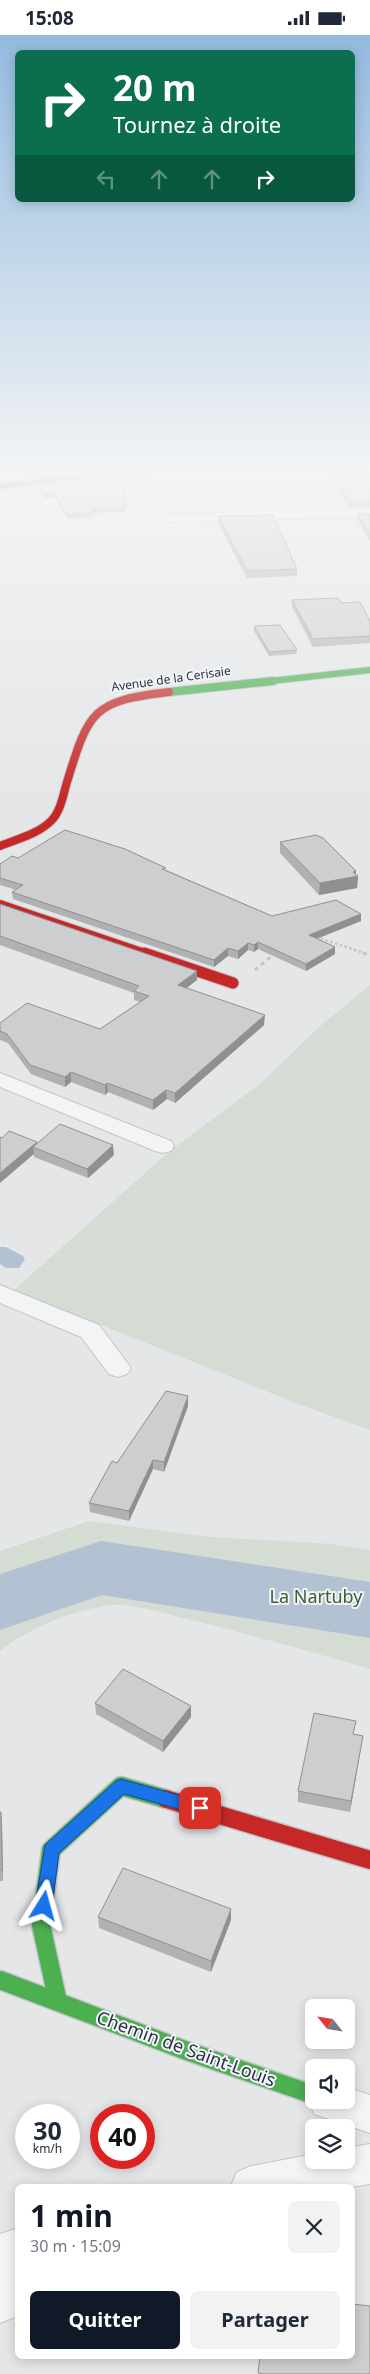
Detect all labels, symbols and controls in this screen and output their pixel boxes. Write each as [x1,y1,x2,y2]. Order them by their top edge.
text: 15:08 [25,5,74,31]
text: 20 m [113,64,196,111]
icon: right [30,70,95,135]
text: Tournez à droite [113,109,281,139]
icon: left [92,165,120,193]
icon: ahead [145,165,173,193]
icon: ahead [198,165,226,193]
icon: right [251,165,279,193]
street label: Avenue de la Cerisaie [110,662,232,695]
park label: La Nartuby [270,1584,363,1608]
pin [179,1787,221,1829]
icon: arrive [186,1794,214,1822]
position arrow [17,1879,69,1931]
north arrow [305,1999,355,2049]
map controls [305,1999,355,2169]
street label: Chemin de Saint-Louis [94,2005,279,2092]
button: sound [305,2059,355,2109]
speed limit sign: 40 [90,2104,155,2169]
text: 30 [33,2113,62,2147]
button: layers [305,2119,355,2169]
text: km/h [33,2140,62,2157]
text: 1 min [30,2195,113,2236]
button: close [288,2201,340,2253]
text: 30 m · 15:09 [30,2235,121,2257]
button: Quitter [30,2291,180,2349]
button: Partager [190,2291,340,2349]

